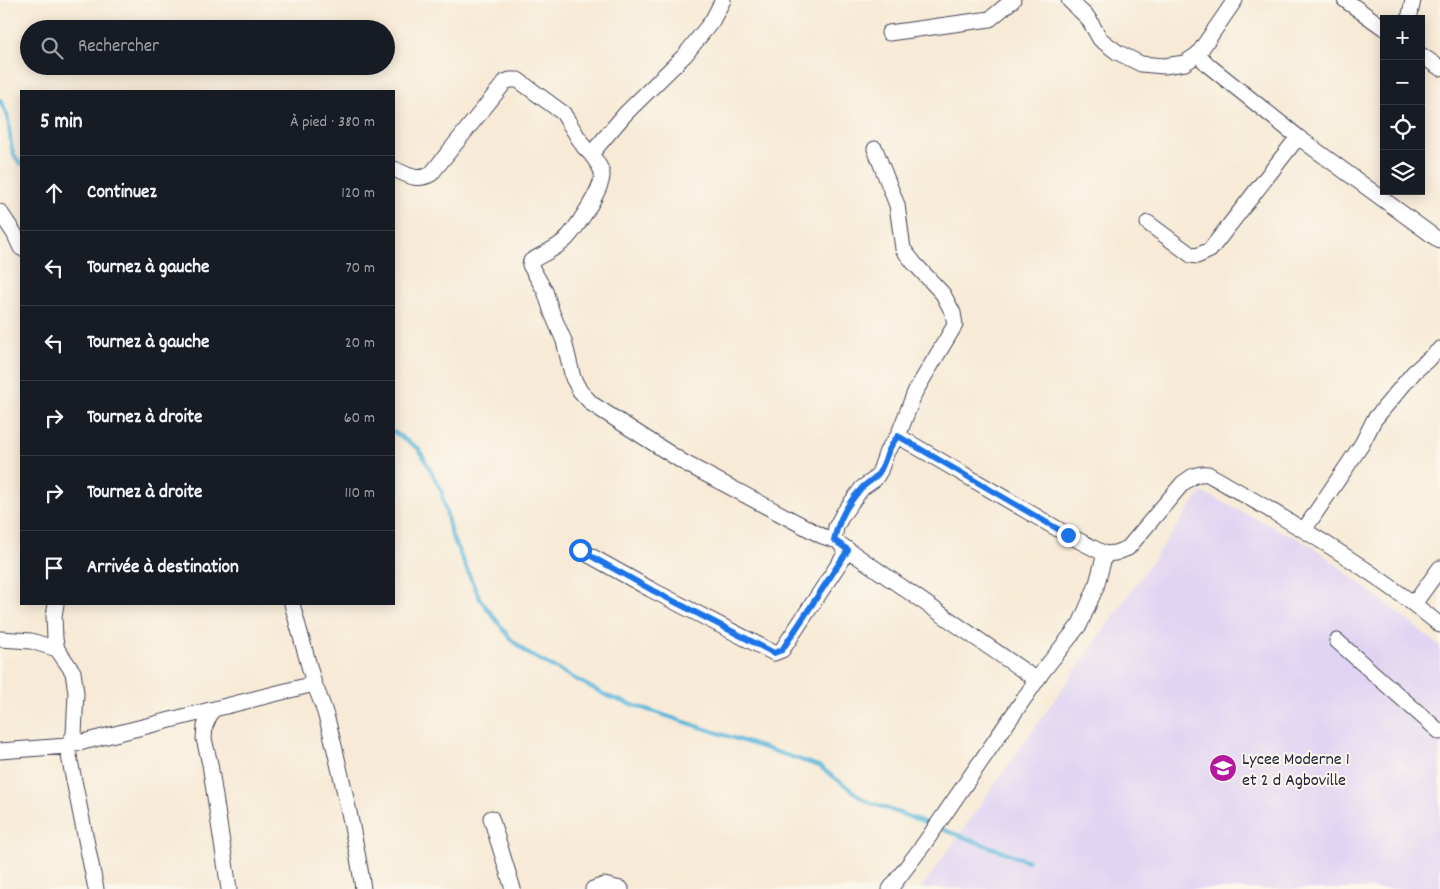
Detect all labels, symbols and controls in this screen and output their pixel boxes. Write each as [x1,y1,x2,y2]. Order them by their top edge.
map controls [1380,15,1425,195]
button: + [1380,15,1425,60]
search box [20,20,395,75]
icon: search [38,34,66,62]
text: Rechercher [78,34,159,61]
button: − [1380,60,1425,105]
button: locate [1380,105,1425,150]
text: 5 min [40,108,83,138]
text: À pied · 380 m [290,111,375,134]
button: layers [1380,150,1425,195]
icon: ahead [40,179,68,207]
text: Continuez [87,180,157,207]
text: 120 m [341,182,375,205]
icon: left [40,254,68,282]
text: Tournez à gauche [87,255,209,282]
text: 70 m [345,257,375,280]
icon: left [40,329,68,357]
text: Tournez à gauche [87,330,209,357]
text: 20 m [345,332,375,355]
icon: right [40,404,68,432]
text: Tournez à droite [87,405,202,432]
text: 60 m [344,407,375,430]
icon: right [40,479,68,507]
text: Tournez à droite [87,480,202,507]
text: 110 m [345,482,375,505]
route end [1057,524,1080,547]
route start [569,539,592,562]
icon: arrive [40,554,68,582]
text: Arrivée à destination [87,555,239,582]
place label: Lycee Moderne 1 et 2 d Agboville [1242,748,1350,794]
school or university icon: Lycee Moderne 1 et 2 d Agboville [1208,753,1238,783]

